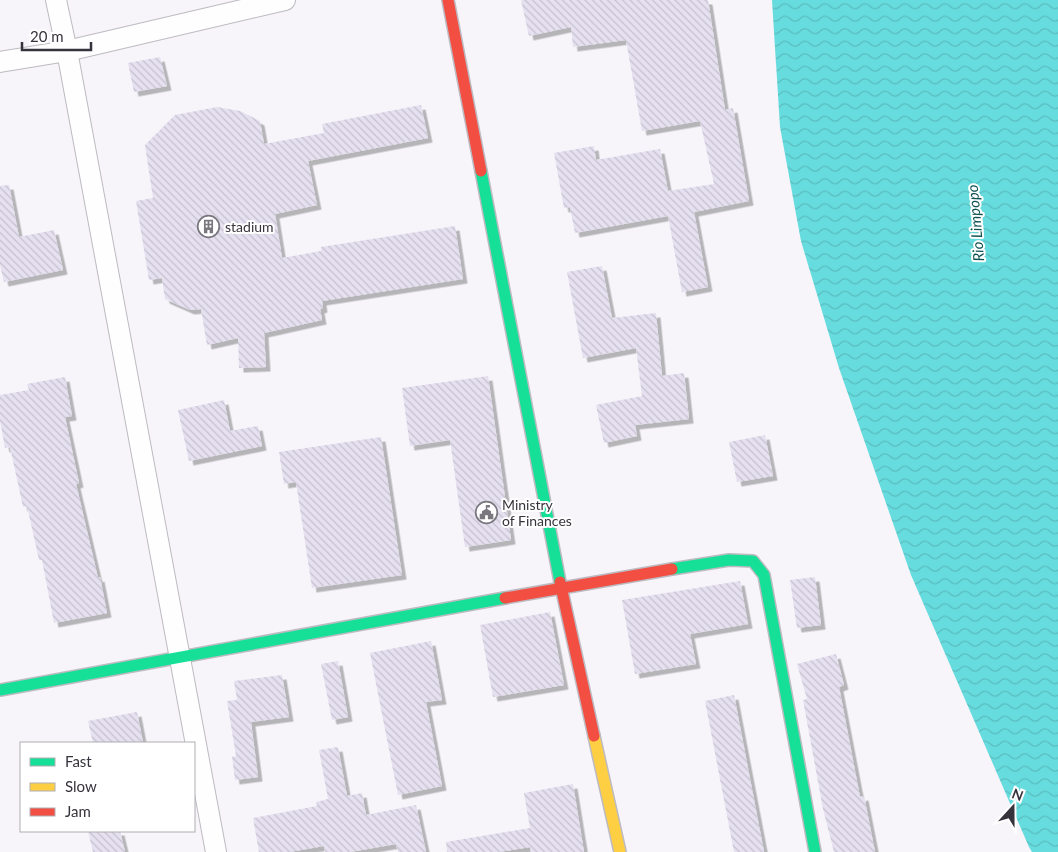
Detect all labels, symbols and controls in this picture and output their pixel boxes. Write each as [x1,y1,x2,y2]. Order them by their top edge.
scale bar [22,20,91,52]
text: 20 m [30,27,64,45]
water label: Rio Limpopo [963,184,987,262]
building icon: stadium [197,215,221,239]
place label: stadium [225,218,274,235]
place label: Ministry of Finances [502,496,572,529]
public building icon: Ministry of Finances [474,501,498,525]
legend [20,742,195,832]
text: Fast [65,752,92,770]
text: Slow [65,777,97,795]
north arrow [988,782,1038,832]
text: N [1010,785,1026,804]
text: Jam [65,802,91,820]

